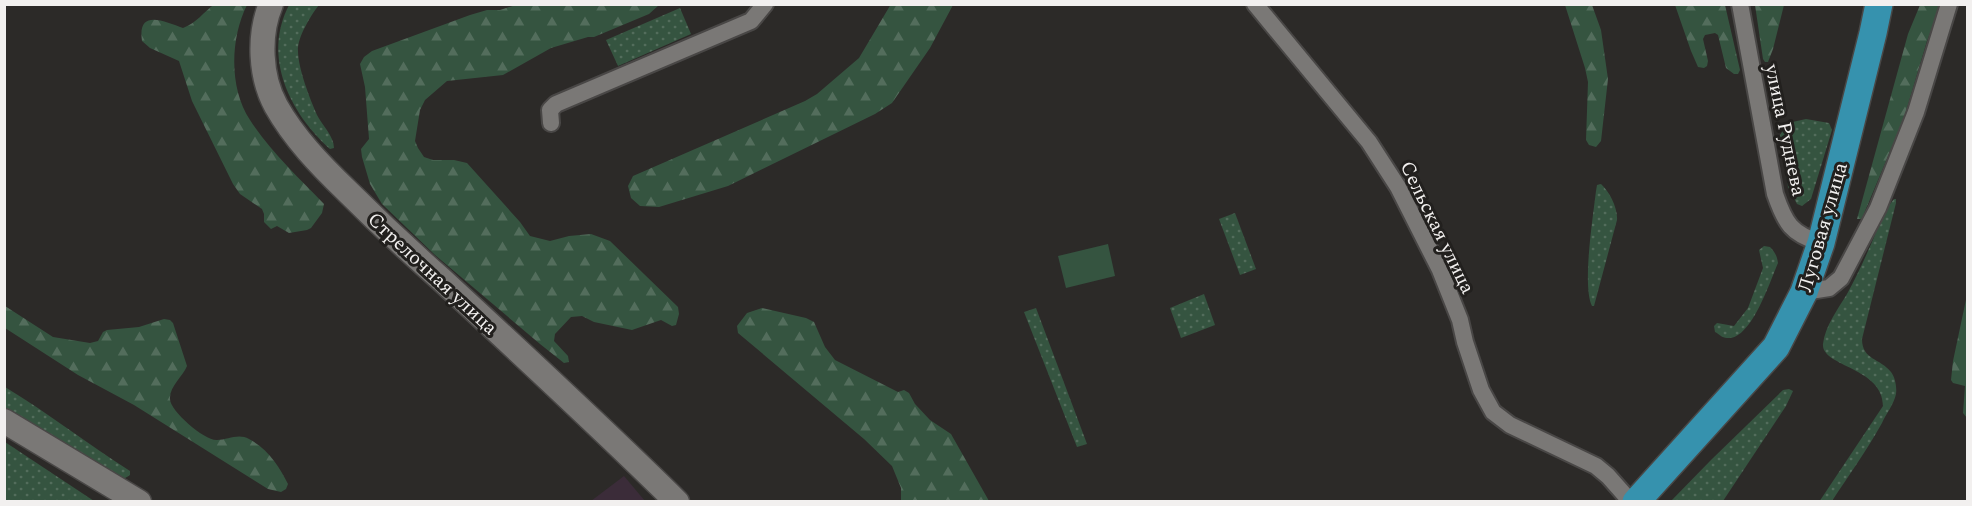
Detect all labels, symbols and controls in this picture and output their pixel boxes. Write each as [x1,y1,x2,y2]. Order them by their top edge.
street label: улица Руднева [1756,60,1814,199]
street label: Сельская улица [1392,156,1482,299]
street label: Луговая улица [1790,159,1856,296]
street label: Стрелочная улица [360,205,504,342]

